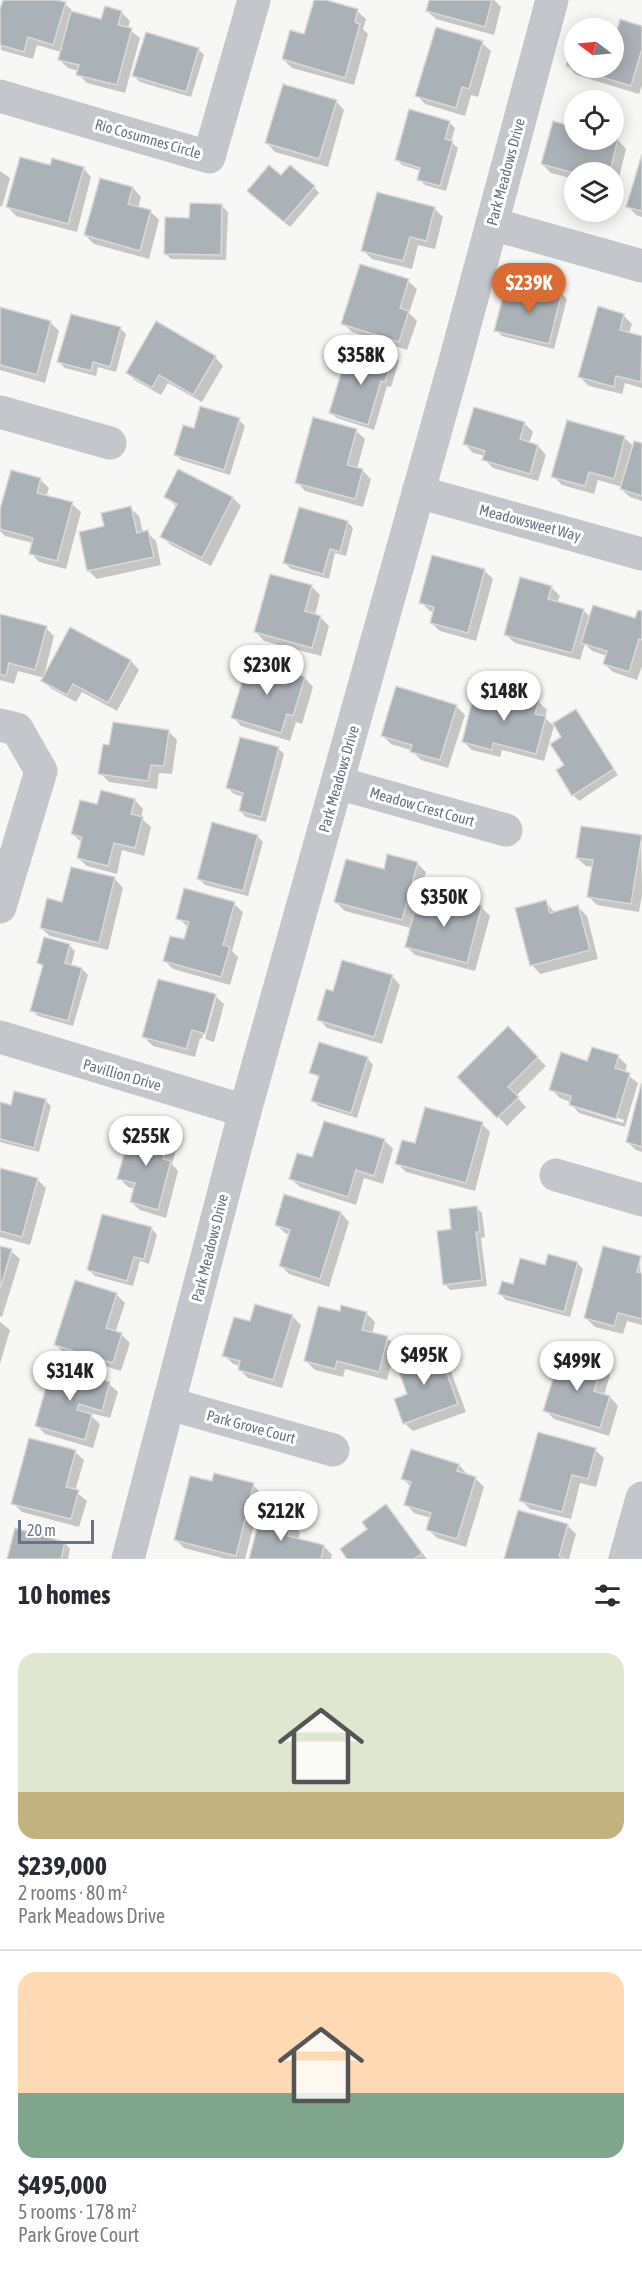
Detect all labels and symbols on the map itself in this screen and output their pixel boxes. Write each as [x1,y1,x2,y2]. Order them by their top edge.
north arrow [564,18,624,78]
street label: Rio Cosumnes Circle [93,115,203,162]
street label: Park Meadows Drive [483,116,528,227]
pin: $239K [487,263,571,314]
pin: $358K [319,335,403,386]
street label: Meadowsweet Way [478,501,583,544]
pin: $230K [225,645,309,696]
pin: $148K [462,671,546,722]
street label: Park Meadows Drive [315,723,362,834]
street label: Meadow Crest Court [368,783,476,830]
pin: $350K [402,877,486,928]
street label: Pavillion Drive [81,1055,163,1094]
pin: $255K [104,1116,188,1167]
street label: Park Meadows Drive [188,1192,231,1303]
pin: $495K [382,1335,466,1386]
pin: $499K [535,1341,619,1392]
pin: $314K [28,1351,112,1402]
street label: Park Grove Court [205,1407,297,1446]
pin: $212K [239,1491,323,1542]
scale bar [18,1517,94,1544]

